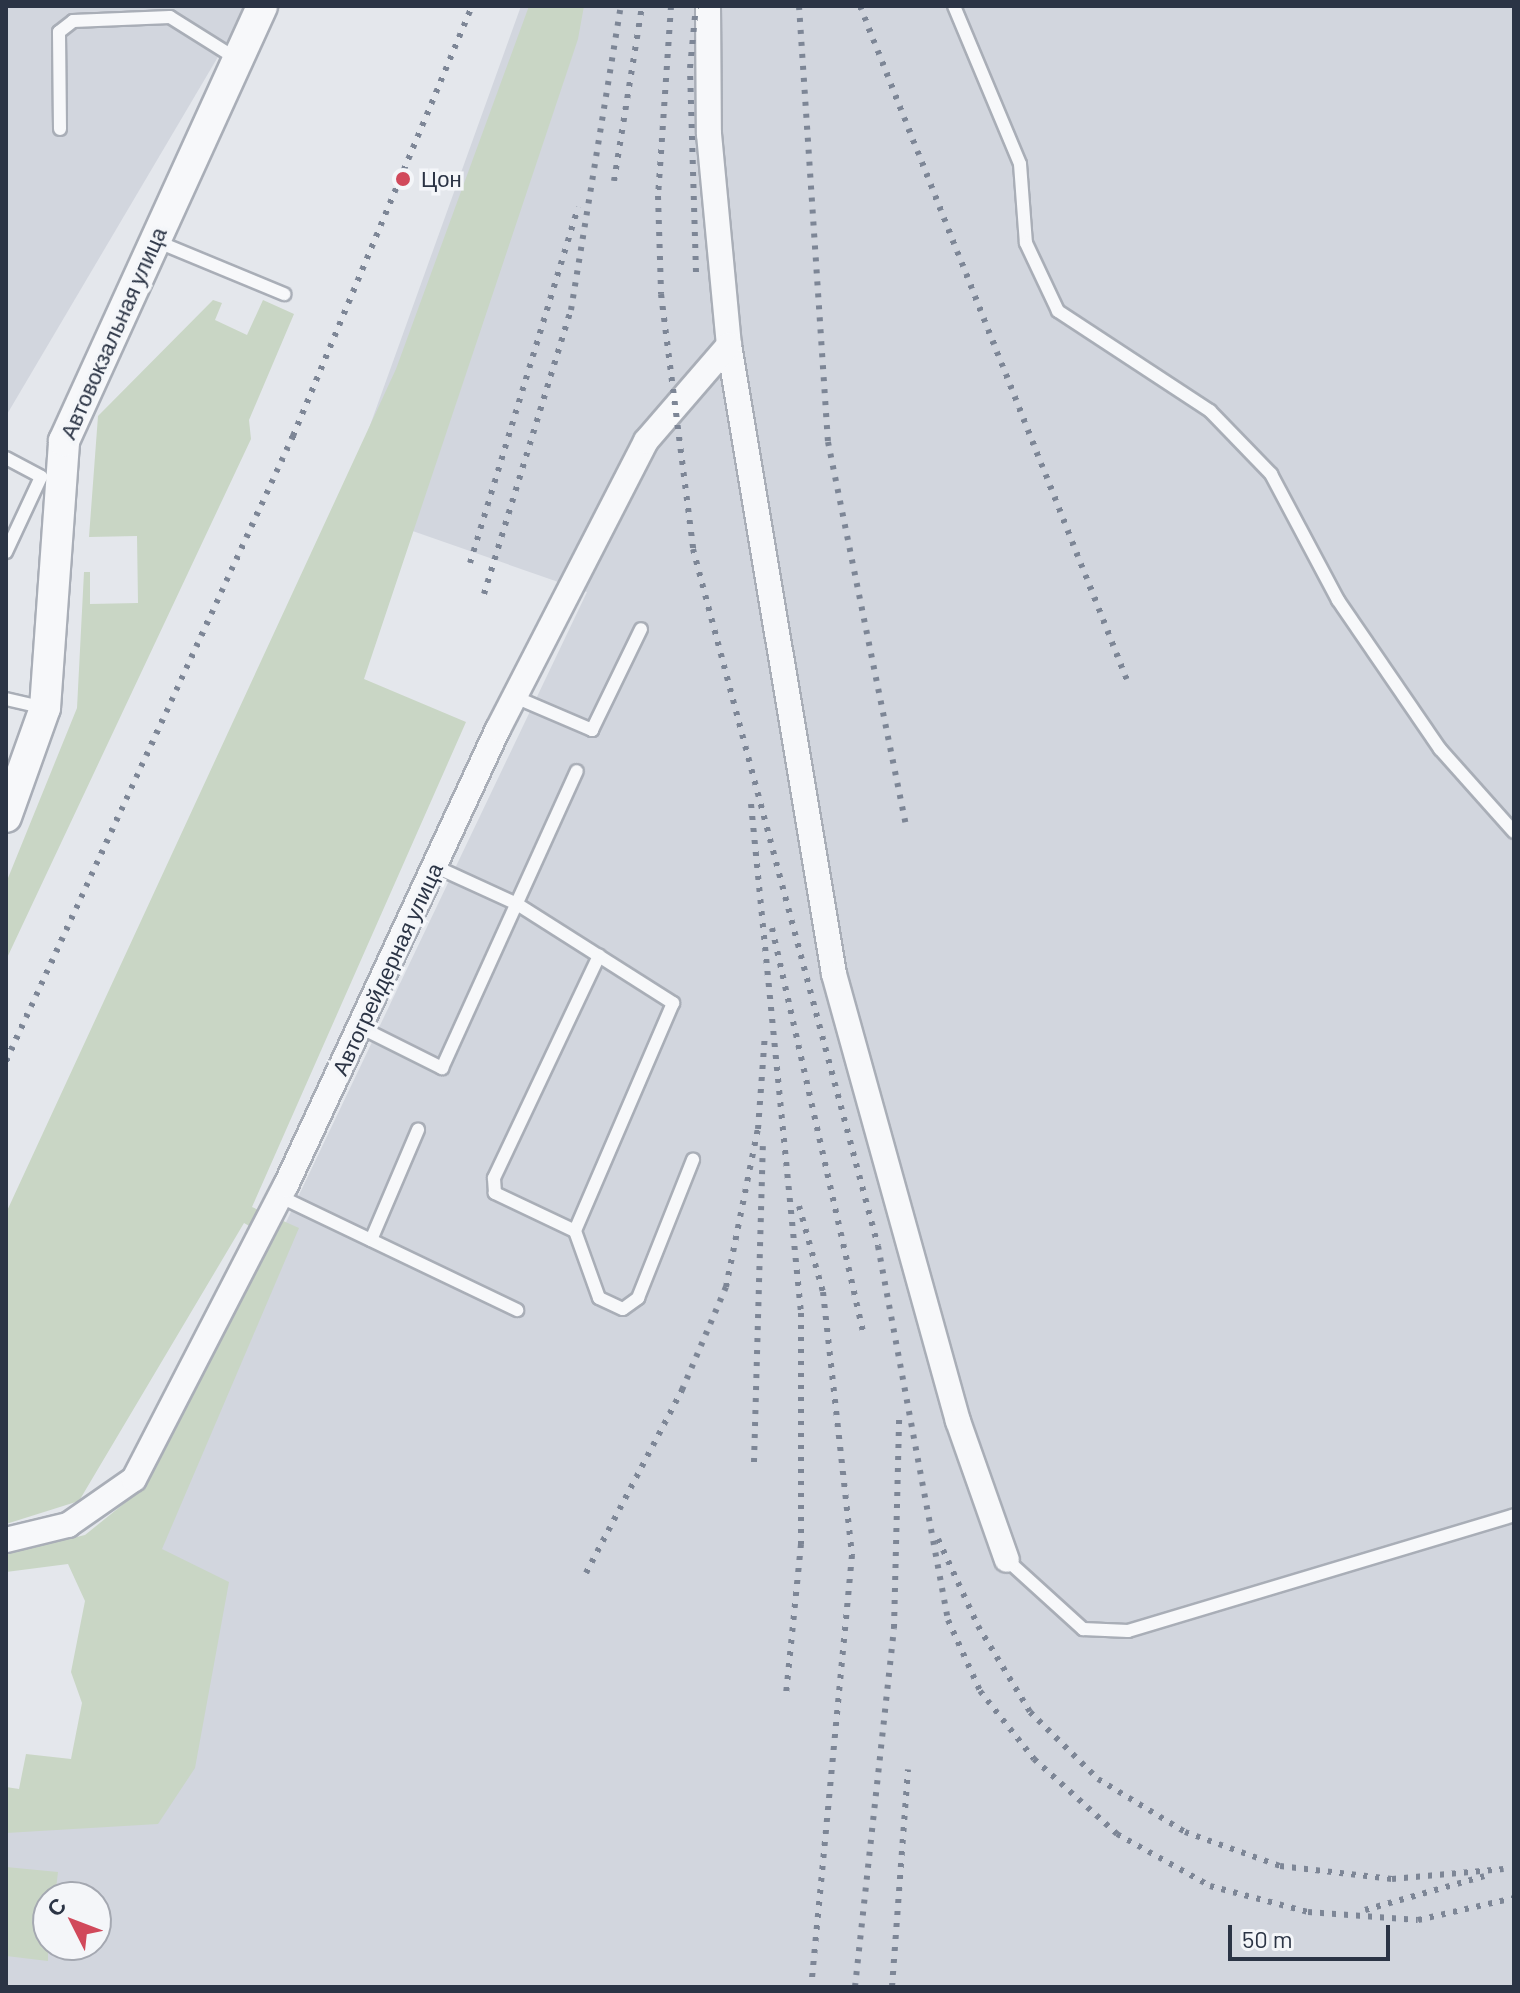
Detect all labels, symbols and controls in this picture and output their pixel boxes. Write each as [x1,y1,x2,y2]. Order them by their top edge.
place label: Цон [421,166,462,192]
marker: Цон [392,168,414,190]
street label: Автовокзальная улица [54,223,172,443]
street label: Автогрейдерная улица [326,859,448,1079]
north arrow [32,1881,112,1961]
text: С [41,1892,71,1921]
scale bar [1232,1909,1394,1959]
text: 50 m [1242,1924,1293,1953]

